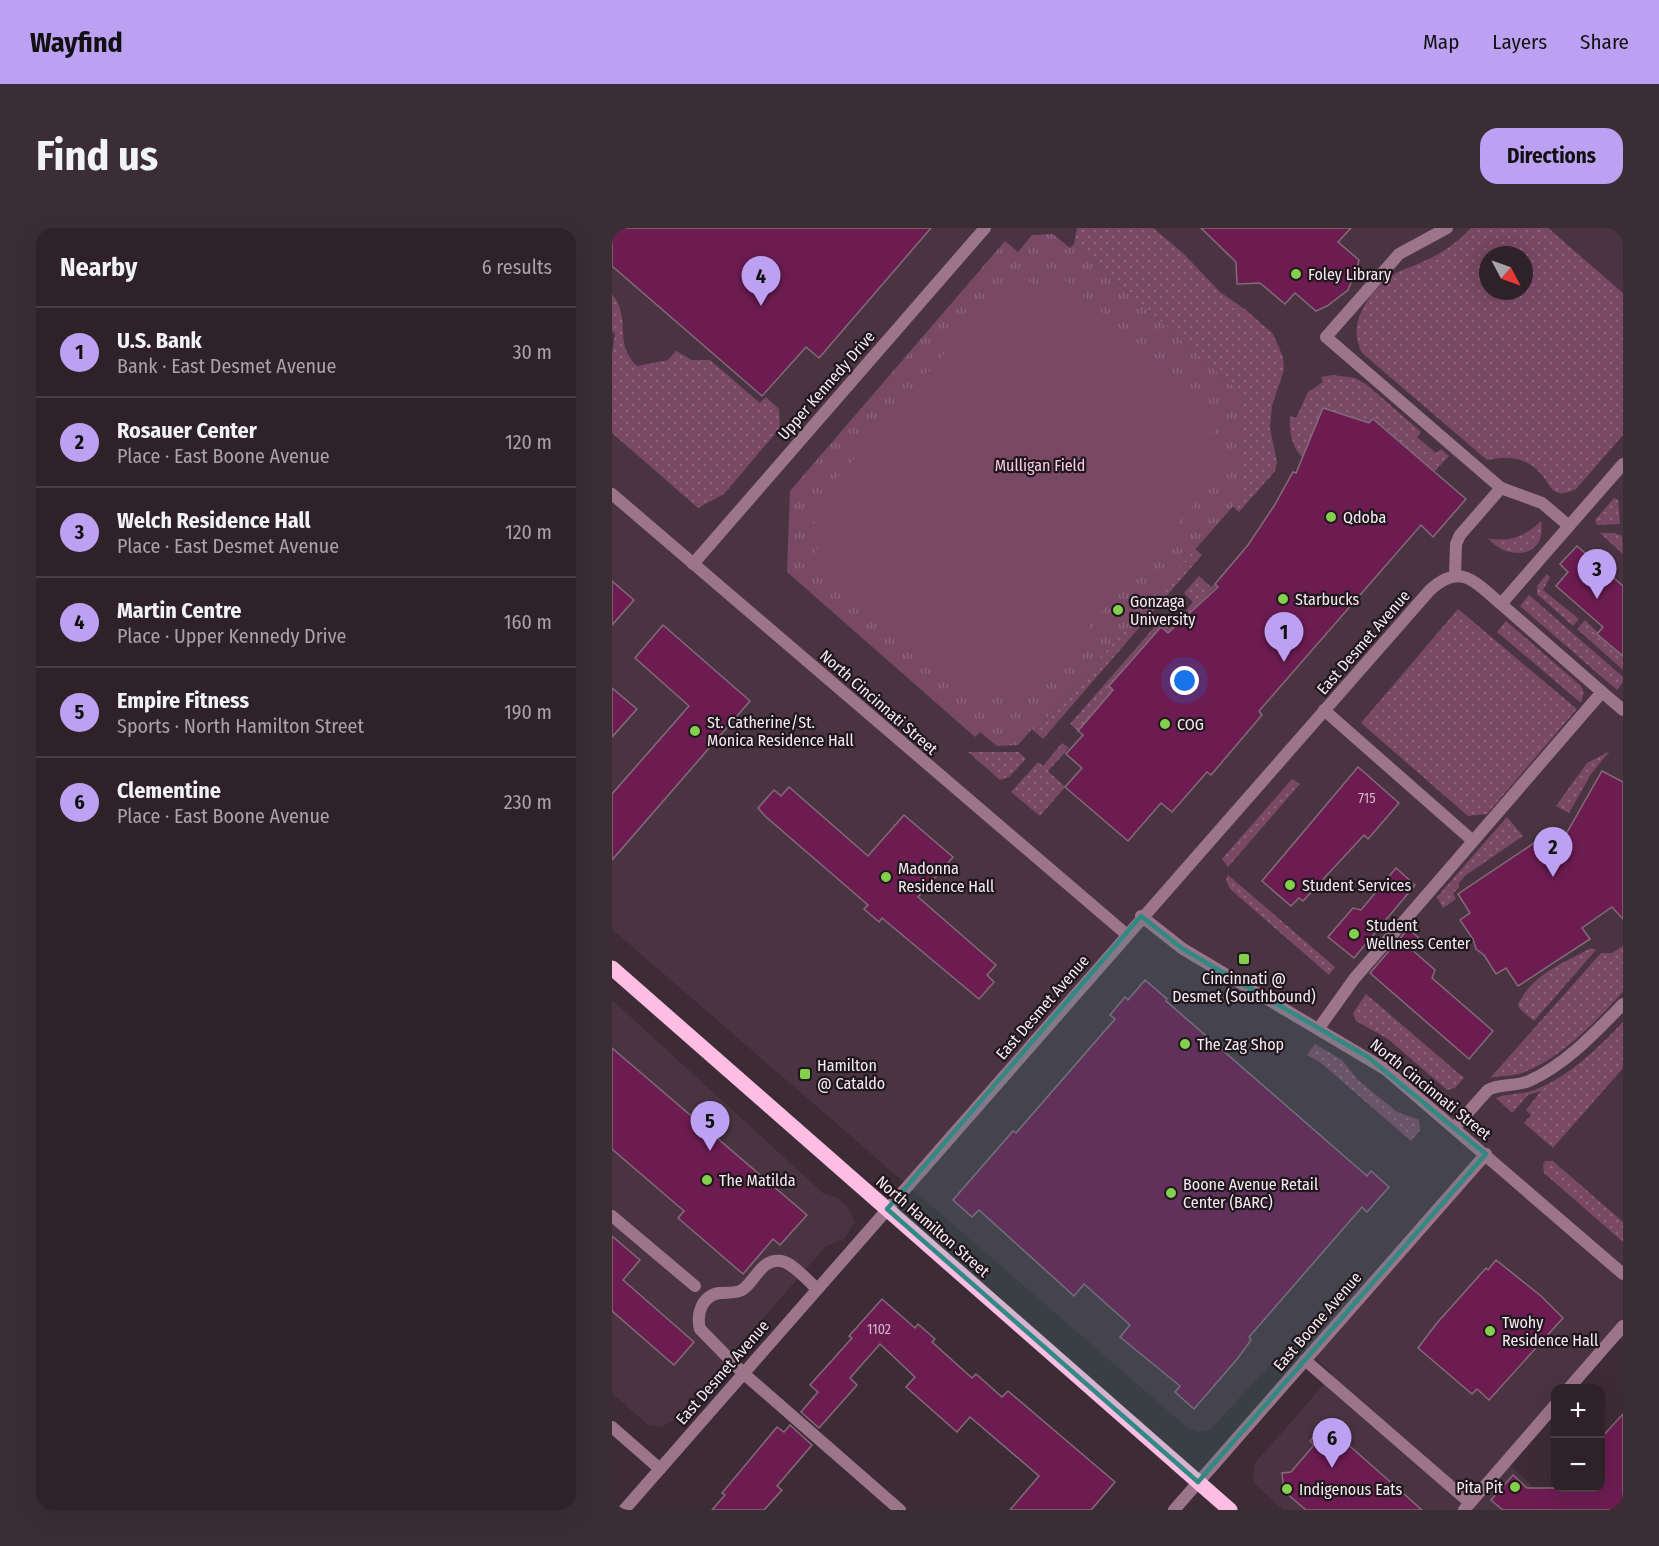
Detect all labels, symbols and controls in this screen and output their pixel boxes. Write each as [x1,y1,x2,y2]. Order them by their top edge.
text: Wayfind [30,26,123,59]
text: Map [1423,29,1459,55]
text: Layers [1492,29,1547,55]
text: Share [1580,29,1629,55]
button: Directions [1480,128,1623,184]
text: Find us [36,131,158,181]
north arrow [1479,246,1533,300]
text: Nearby [60,252,137,283]
text: 6 results [482,255,552,279]
pin: 4 [742,256,780,306]
place label: Foley Library [1308,265,1392,284]
marker: Foley Library [1289,267,1303,281]
text: U.S. Bank [117,327,202,354]
street label: Upper Kennedy Drive [774,327,879,444]
text: 1 [75,340,84,364]
text: 30 m [512,340,552,364]
text: Bank · East Desmet Avenue [117,354,336,378]
text: Rosauer Center [117,417,257,444]
text: 2 [75,430,84,454]
text: 120 m [505,430,552,454]
text: Place · East Boone Avenue [117,444,330,468]
park label: Mulligan Field [995,456,1085,475]
text: Welch Residence Hall [117,507,311,534]
place label: Qdoba [1343,508,1386,527]
marker: Qdoba [1324,510,1338,524]
text: 3 [75,520,84,544]
text: 120 m [505,520,552,544]
text: Place · East Desmet Avenue [117,534,339,558]
pin: 3 [1578,550,1616,599]
street label: East Desmet Avenue [1313,586,1414,698]
place label: Starbucks [1295,590,1360,609]
place label: Gonzaga University [1130,592,1196,629]
marker: Starbucks [1276,592,1290,606]
text: Martin Centre [117,597,241,624]
marker: Gonzaga University [1111,603,1125,617]
text: 4 [74,610,85,634]
text: 160 m [504,610,552,634]
pin: 1 [1264,612,1304,662]
text: Place · Upper Kennedy Drive [117,624,346,648]
street label: North Cincinnati Street [816,646,942,759]
your location [1170,666,1199,695]
text: Empire Fitness [117,687,249,714]
text: 5 [75,700,84,724]
text: 190 m [504,700,552,724]
place label: St. Catherine/St. Monica Residence Hall [707,713,854,750]
text: Sports · North Hamilton Street [117,714,364,738]
place label: COG [1177,715,1204,734]
marker: COG [1158,717,1172,731]
marker: St. Catherine/St. Monica Residence Hall [688,724,702,738]
text: Clementine [117,777,221,804]
text: 6 [74,790,85,814]
text: 230 m [504,790,552,814]
house number: 715 [1358,790,1376,807]
text: Place · East Boone Avenue [117,804,330,828]
pin: 2 [1534,828,1572,877]
place label: Madonna Residence Hall [898,859,994,896]
marker: Madonna Residence Hall [879,870,893,884]
place label: Student Services [1302,876,1411,895]
marker: Student Services [1283,878,1297,892]
place label: Student Wellness Center [1366,916,1471,953]
marker: Student Wellness Center [1347,927,1361,941]
street label: East Desmet Avenue [992,951,1093,1063]
marker: Cincinnati @ Desmet (Southbound) [1237,952,1251,966]
place label: Cincinnati @ Desmet (Southbound) [1172,969,1316,1006]
place label: The Zag Shop [1197,1035,1284,1054]
street label: North Cincinnati Street [1367,1035,1495,1144]
marker: The Zag Shop [1178,1037,1192,1051]
place label: Hamilton @ Cataldo [817,1056,885,1093]
marker: Hamilton @ Cataldo [798,1067,812,1081]
pin: 5 [690,1102,730,1151]
place label: The Matilda [719,1171,796,1190]
street label: North Hamilton Street [872,1172,994,1281]
marker: The Matilda [700,1173,714,1187]
place label: Boone Avenue Retail Center (BARC) [1183,1175,1318,1212]
marker: Boone Avenue Retail Center (BARC) [1164,1186,1178,1200]
street label: East Boone Avenue [1269,1268,1365,1375]
place label: Twohy Residence Hall [1502,1313,1598,1350]
street label: East Desmet Avenue [672,1316,773,1428]
house number: 1102 [867,1321,891,1338]
marker: Twohy Residence Hall [1483,1324,1497,1338]
map controls [1551,1384,1605,1492]
button: + [1551,1384,1605,1438]
pin: 6 [1312,1418,1352,1468]
button: − [1551,1438,1605,1492]
place label: Pita Pit [1456,1478,1504,1497]
place label: Indigenous Eats [1299,1480,1403,1499]
marker: Pita Pit [1508,1480,1522,1494]
marker: Indigenous Eats [1280,1482,1294,1496]

